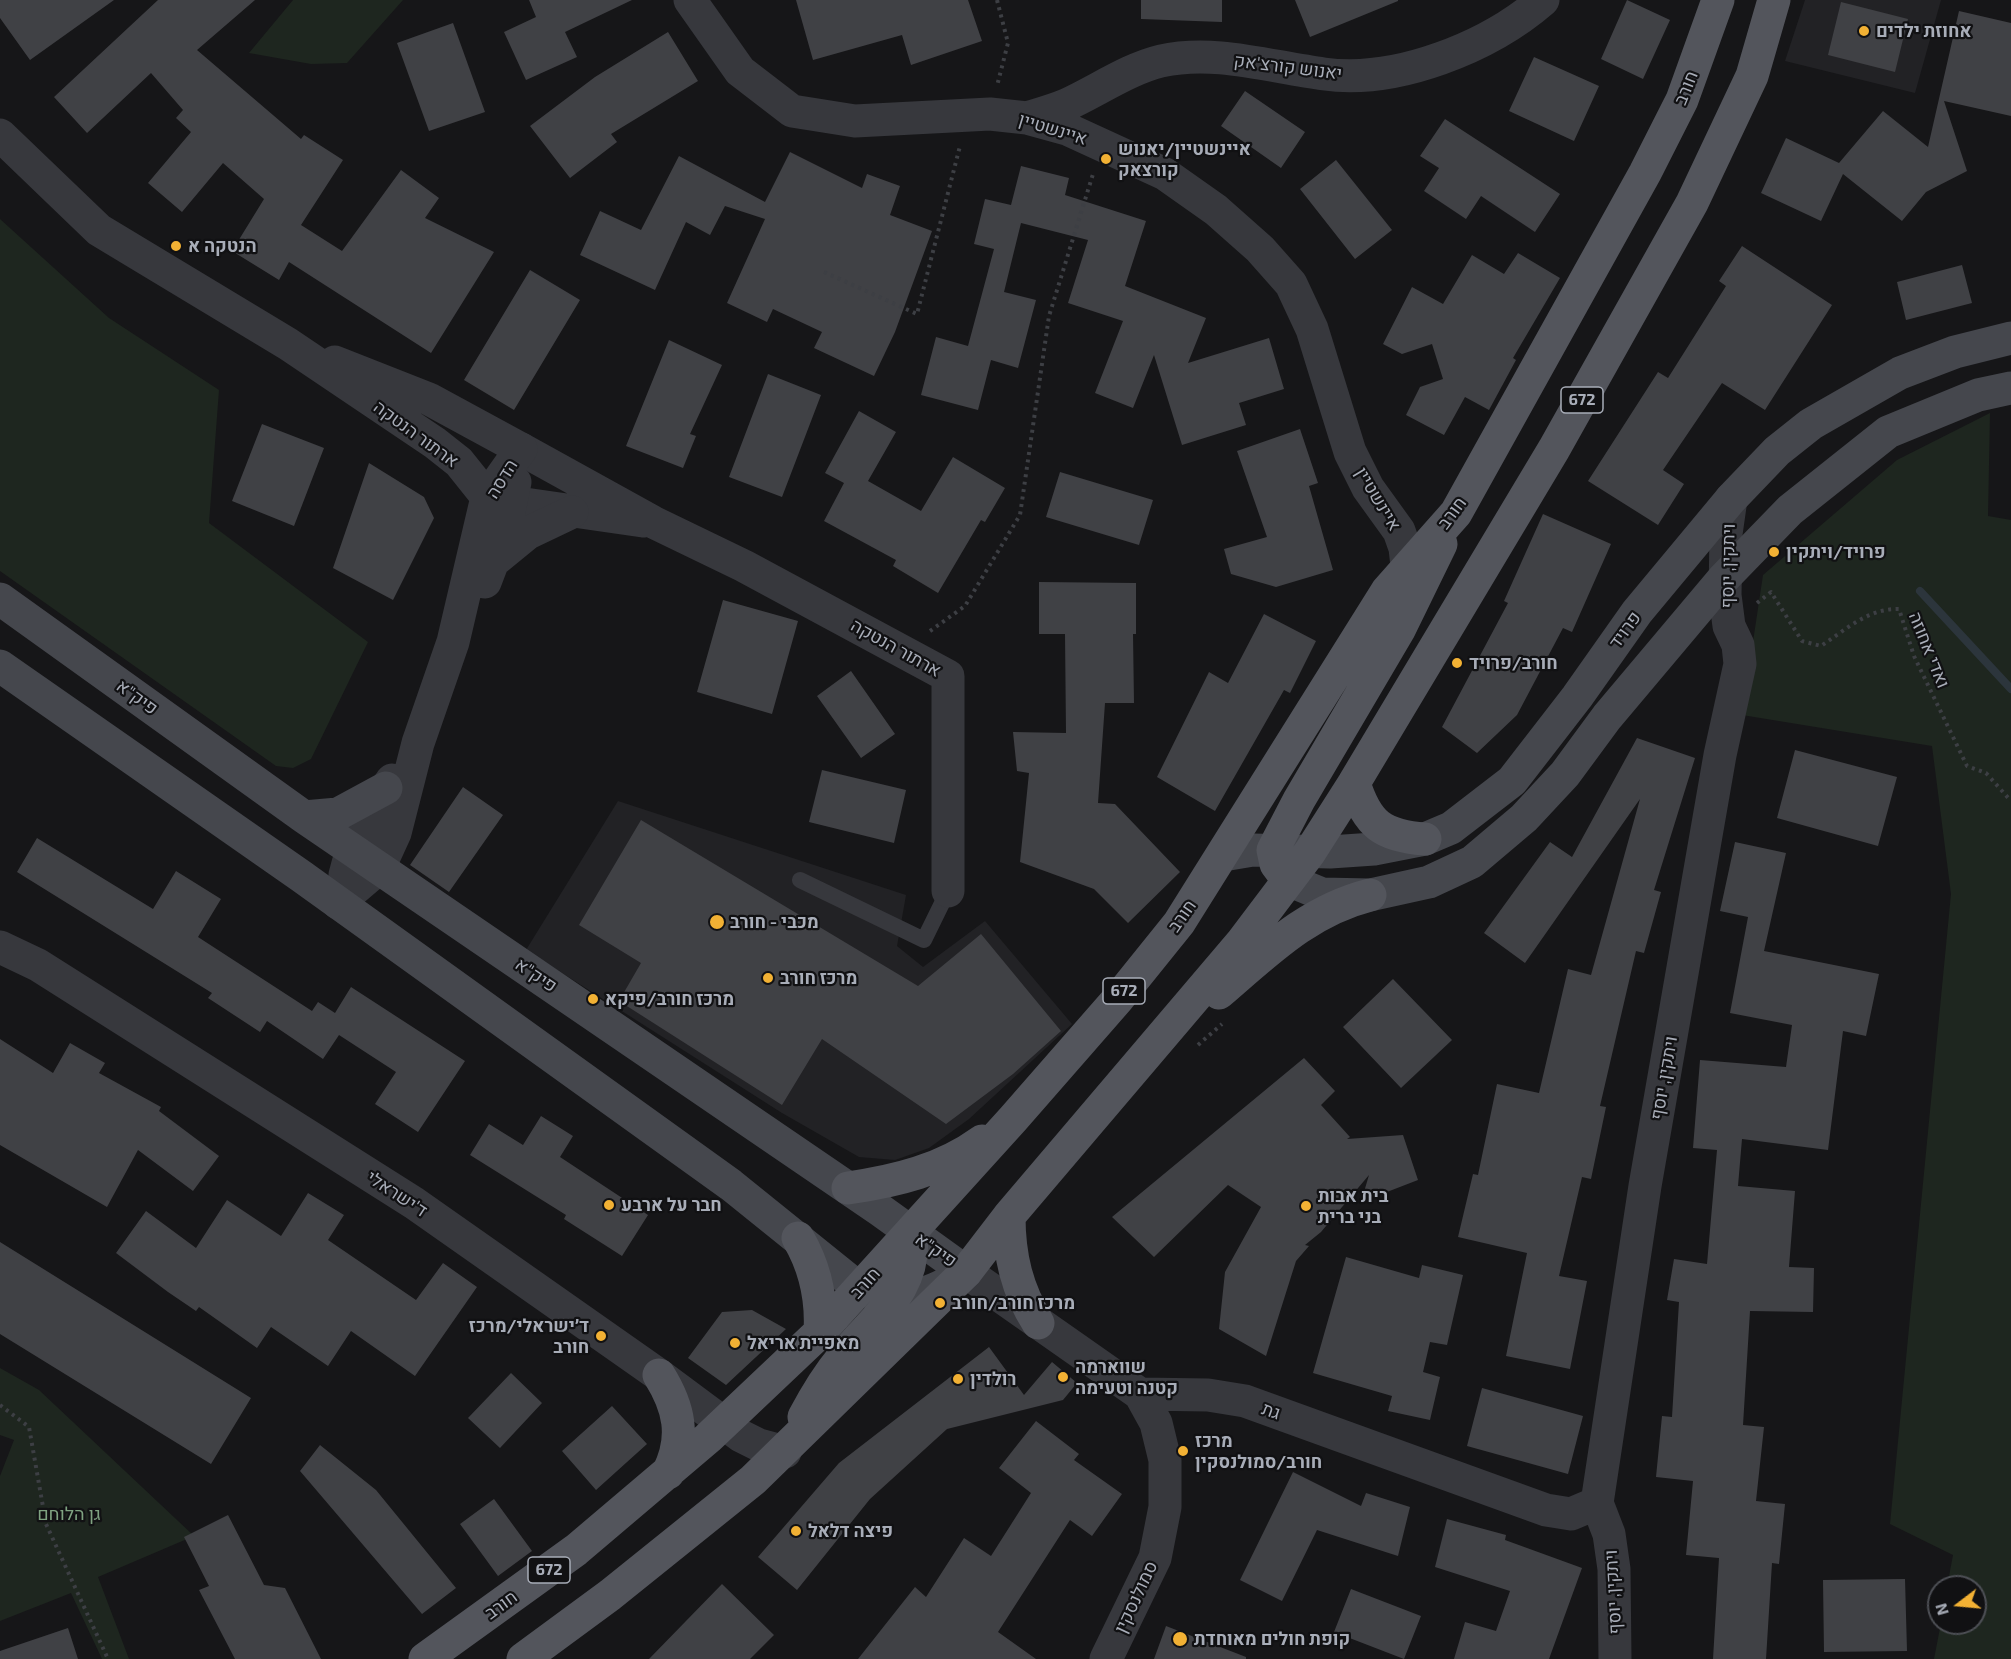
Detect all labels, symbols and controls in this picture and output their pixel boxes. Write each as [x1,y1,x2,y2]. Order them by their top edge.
place label: אחוזת ילדים [1876,20,1971,42]
marker: אחוזת ילדים [1857,24,1871,38]
street label: יאנוש קורצ'אק [1233,50,1343,84]
street label: חורב [1670,68,1702,108]
street label: איינשטיין [1016,108,1090,150]
place label: איינשטיין/יאנוש קורצאק [1118,138,1251,180]
marker: איינשטיין/יאנוש קורצאק [1099,152,1113,166]
place label: הנטקה א [188,235,257,257]
marker: הנטקה א [169,239,183,253]
road number: 672 [1561,387,1603,413]
street label: ארתור הנטקה [369,396,463,472]
street label: הדסה [482,455,522,503]
street label: איינשטיין [1351,463,1405,535]
street label: חורב [1433,493,1471,533]
street label: ויתקין, יוסף [1716,523,1740,609]
place label: פרויד/ויתקין [1786,541,1886,563]
marker: פרויד/ויתקין [1767,545,1781,559]
street label: פרויד [1604,607,1646,653]
street label: ואדי אחוזה [1904,609,1954,691]
street label: ארתור הנטקה [847,614,945,682]
place label: חורב/פרויד [1469,652,1558,674]
marker: חורב/פרויד [1450,656,1464,670]
street label: פיק"א [112,675,162,719]
street label: חורב [1163,896,1201,936]
place label: מכבי - חורב [730,911,819,933]
marker: מכבי - חורב [708,913,726,931]
street label: פיק"א [511,953,561,997]
place label: מרכז חורב [780,967,857,989]
marker: מרכז חורב [761,971,775,985]
road number: 672 [1103,978,1145,1004]
place label: מרכז חורב/פיקא [605,988,734,1010]
marker: מרכז חורב/פיקא [586,992,600,1006]
street label: ויתקין, יוסף [1646,1034,1682,1122]
street label: ד'ישראלי [363,1166,431,1222]
place label: בית אבות בני ברית [1318,1185,1389,1228]
place label: חבר על ארבע [621,1194,722,1216]
marker: חבר על ארבע [602,1198,616,1212]
marker: בית אבות בני ברית [1299,1199,1313,1213]
street label: פיק"א [911,1228,961,1272]
street label: חורב [845,1263,885,1303]
place label: מרכז חורב/חורב [952,1292,1075,1314]
marker: מרכז חורב/חורב [933,1296,947,1310]
place label: ד׳ישראלי/מרכז חורב [469,1315,589,1358]
marker: ד׳ישראלי/מרכז חורב [594,1329,608,1343]
place label: מאפיית אריאל [747,1332,859,1354]
marker: מאפיית אריאל [728,1336,742,1350]
place label: שווארמה קטנה וטעימה [1075,1356,1178,1398]
place label: רולדין [970,1368,1016,1390]
marker: שווארמה קטנה וטעימה [1056,1370,1070,1384]
marker: רולדין [951,1372,965,1386]
street label: גת [1259,1398,1283,1424]
place label: מרכז חורב/סמולנסקין [1195,1430,1322,1472]
marker: מרכז חורב/סמולנסקין [1176,1444,1190,1458]
park label: גן הלוחם [37,1503,101,1525]
place label: פיצה דלאל [808,1520,893,1542]
marker: פיצה דלאל [789,1524,803,1538]
street label: ויתקין, יוסף [1600,1549,1626,1635]
road number: 672 [528,1557,570,1583]
street label: סמולנסקין [1110,1557,1162,1637]
north arrow [1927,1575,1987,1635]
street label: חורב [481,1586,521,1624]
text: N [1930,1601,1952,1618]
place label: קופת חולים מאוחדת [1194,1628,1350,1650]
marker: קופת חולים מאוחדת [1171,1630,1189,1648]

